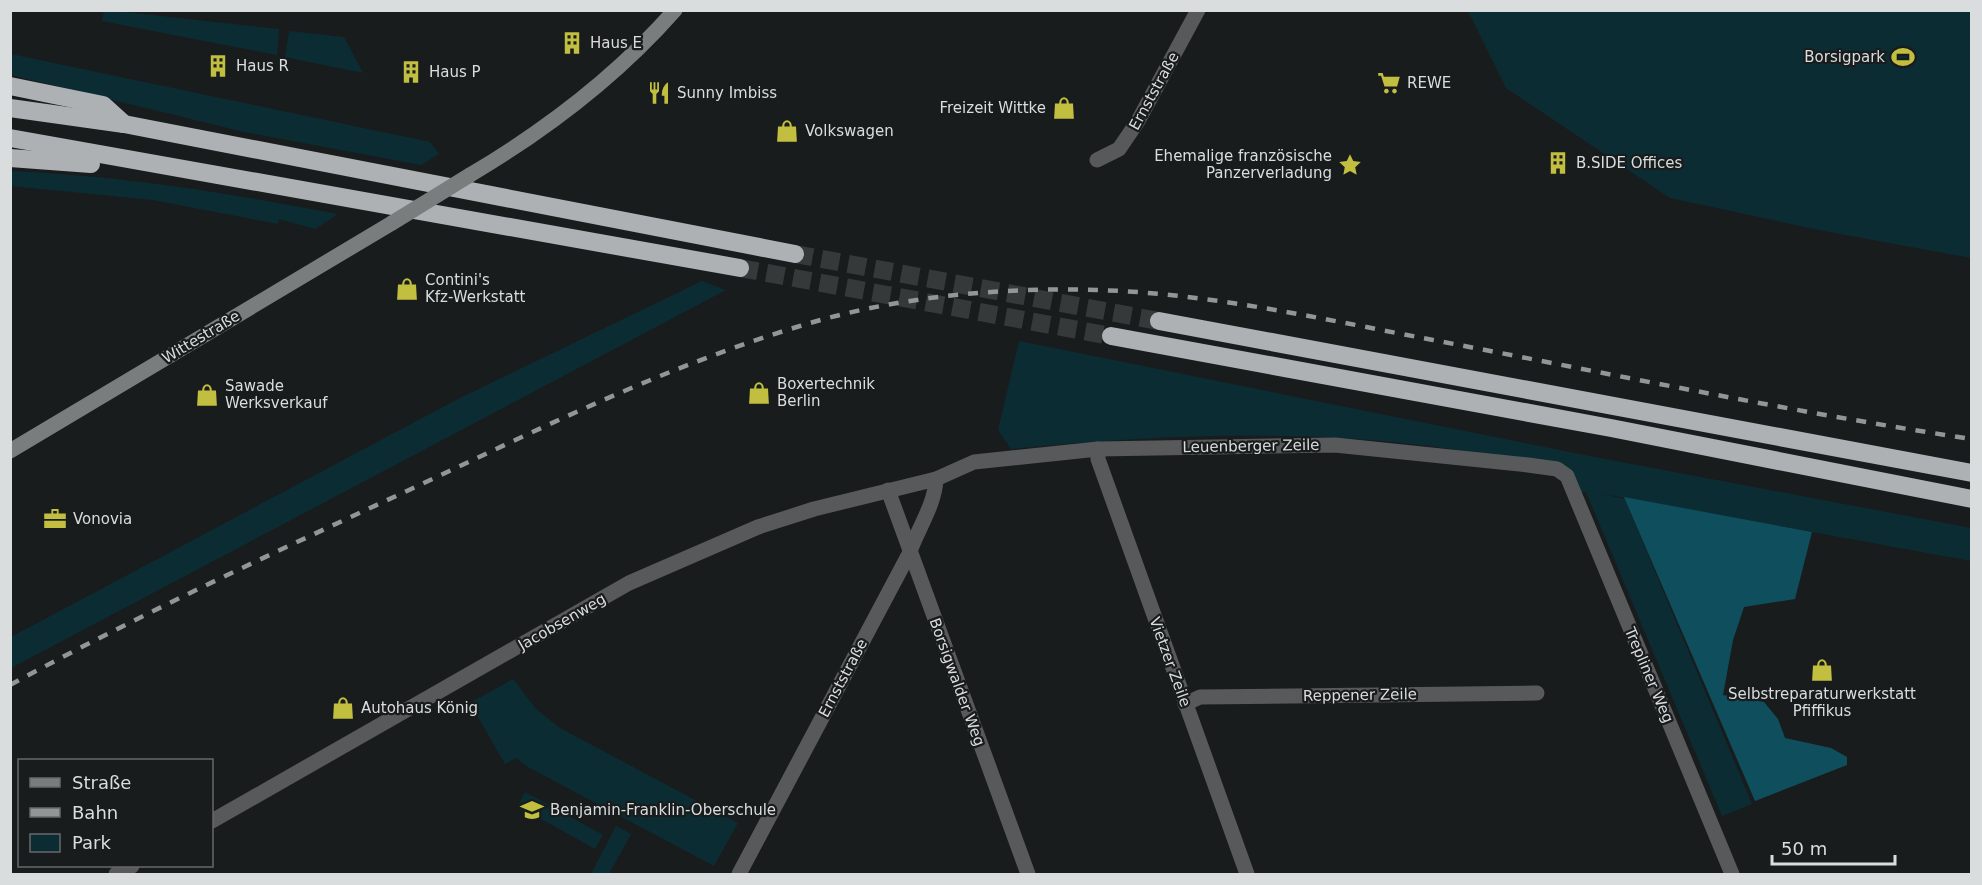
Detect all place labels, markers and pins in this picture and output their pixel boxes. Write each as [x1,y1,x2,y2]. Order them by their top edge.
building icon: Haus E [559,30,585,56]
place label: Haus E [590,34,642,52]
sports icon: Borsigpark [1890,44,1916,70]
place label: Borsigpark [1804,48,1885,66]
building icon: Haus R [205,53,231,79]
place label: Haus R [236,57,289,75]
building icon: Haus P [398,59,424,85]
place label: Haus P [429,63,481,81]
supermarket icon: REWE [1376,70,1402,96]
place label: REWE [1407,74,1451,92]
restaurant icon: Sunny Imbiss [646,80,672,106]
place label: Sunny Imbiss [677,84,777,102]
shop icon: Freizeit Wittke [1051,95,1077,121]
place label: Freizeit Wittke [939,99,1046,117]
shop icon: Volkswagen [774,118,800,144]
place label: Volkswagen [805,122,894,140]
place label: Ehemalige französische Panzerverladung [1154,147,1332,182]
building icon: B.SIDE Offices [1545,150,1571,176]
place icon: Ehemalige französische Panzerverladung [1337,152,1363,178]
place label: B.SIDE Offices [1576,154,1683,172]
place label: Contini's Kfz-Werkstatt [425,271,526,306]
shop icon: Contini's Kfz-Werkstatt [394,276,420,302]
place label: Boxertechnik Berlin [777,375,875,410]
place label: Sawade Werksverkauf [225,377,328,412]
shop icon: Boxertechnik Berlin [746,380,772,406]
shop icon: Sawade Werksverkauf [194,382,220,408]
office icon: Vonovia [42,506,68,532]
place label: Vonovia [73,510,132,528]
shop icon: Selbstreparaturwerkstatt Pfiffikus [1809,657,1835,683]
place label: Selbstreparaturwerkstatt Pfiffikus [1728,685,1916,720]
shop icon: Autohaus König [330,695,356,721]
place label: Autohaus König [361,699,478,717]
school or university icon: Benjamin-Franklin-Oberschule [519,797,545,823]
place label: Benjamin-Franklin-Oberschule [550,801,776,819]

